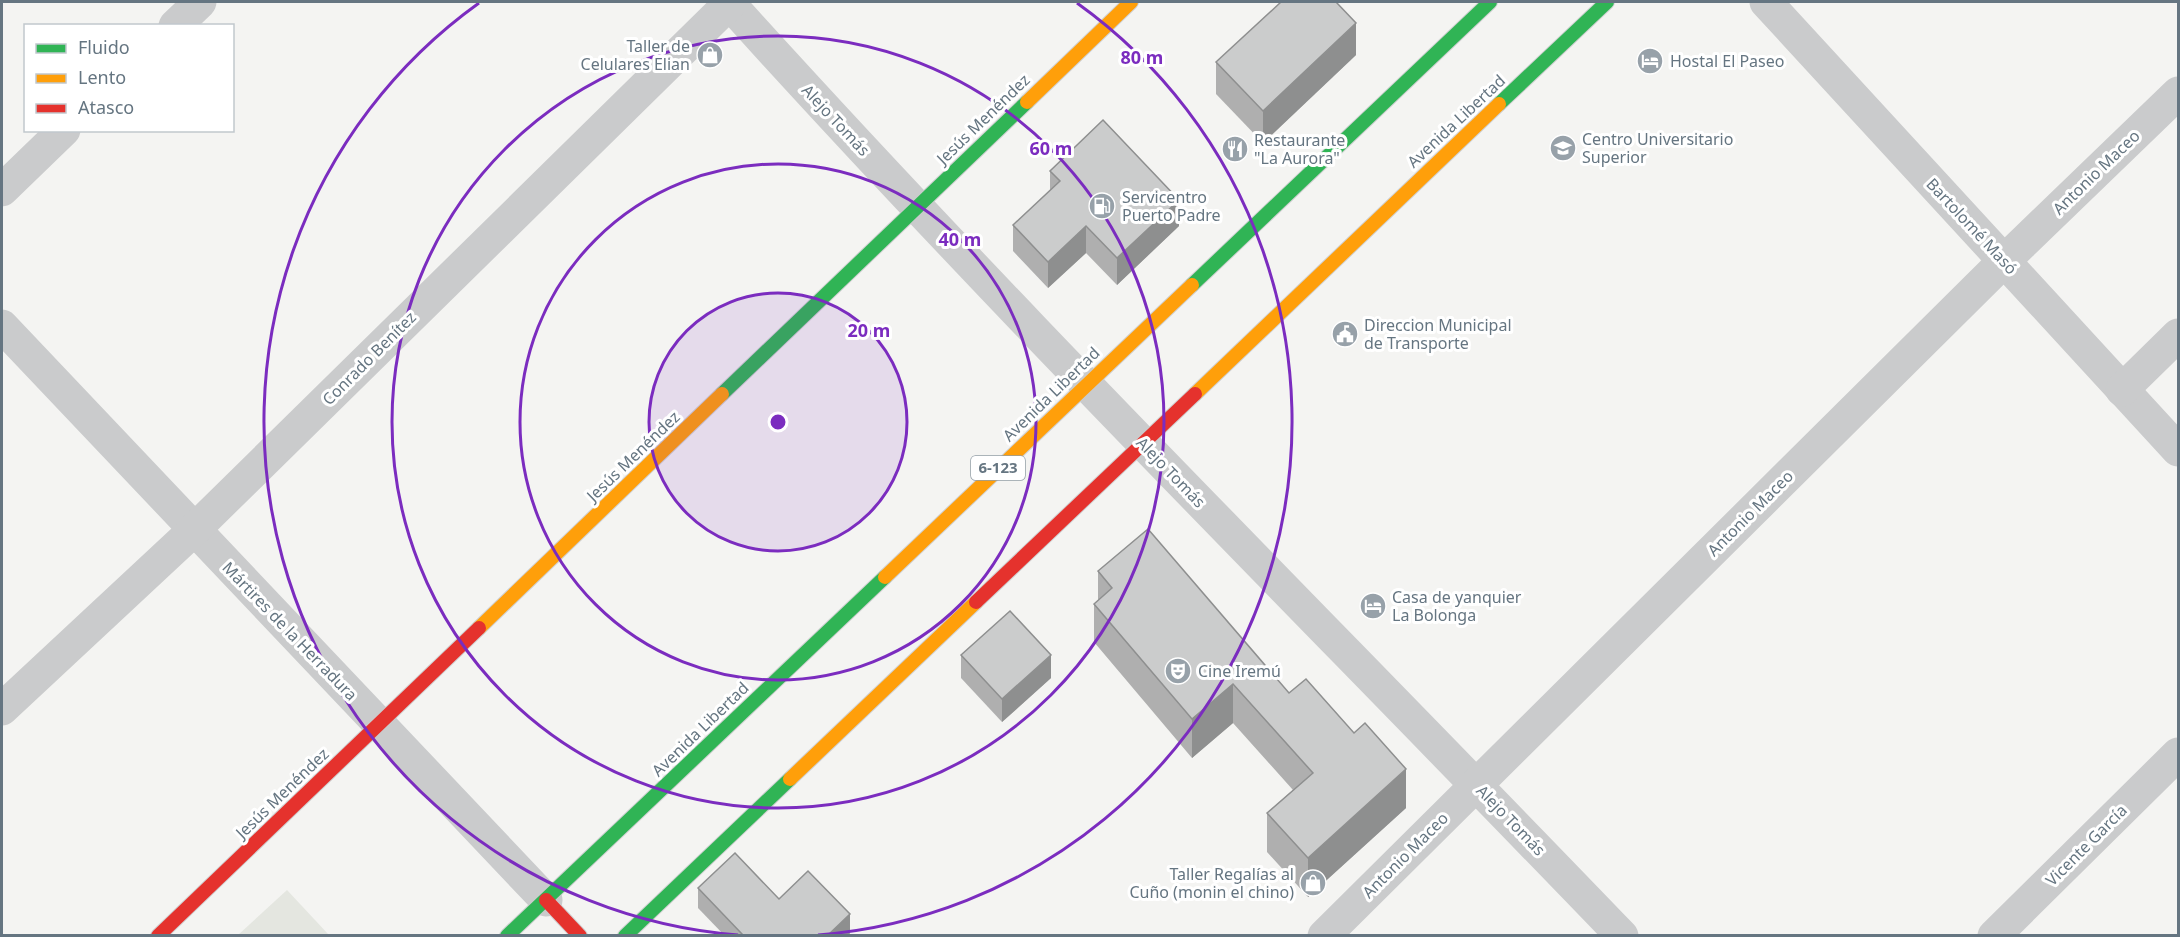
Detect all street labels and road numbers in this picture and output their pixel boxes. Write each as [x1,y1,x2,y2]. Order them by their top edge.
street label: Jesús Menéndez [930,69,1034,170]
street label: Avenida Libertad [1402,70,1510,172]
street label: Alejo Tomás [797,79,875,161]
street label: Antonio Maceo [2048,125,2144,219]
street label: Bartolomé Masó [1922,173,2022,279]
street label: Conrado Benítez [317,306,421,410]
street label: Avenida Libertad [998,342,1104,446]
street label: Jesús Menéndez [580,406,684,507]
street label: Alejo Tomás [1132,432,1210,512]
road number: 6-123 [971,456,1025,480]
street label: Antonio Maceo [1702,465,1798,561]
street label: Mártires de la Herradura [218,557,362,705]
street label: Avenida Libertad [647,677,753,781]
street label: Jesús Menéndez [229,743,333,844]
street label: Alejo Tomás [1472,780,1550,860]
street label: Vicente García [2040,799,2132,891]
street label: Antonio Maceo [1357,807,1453,903]

